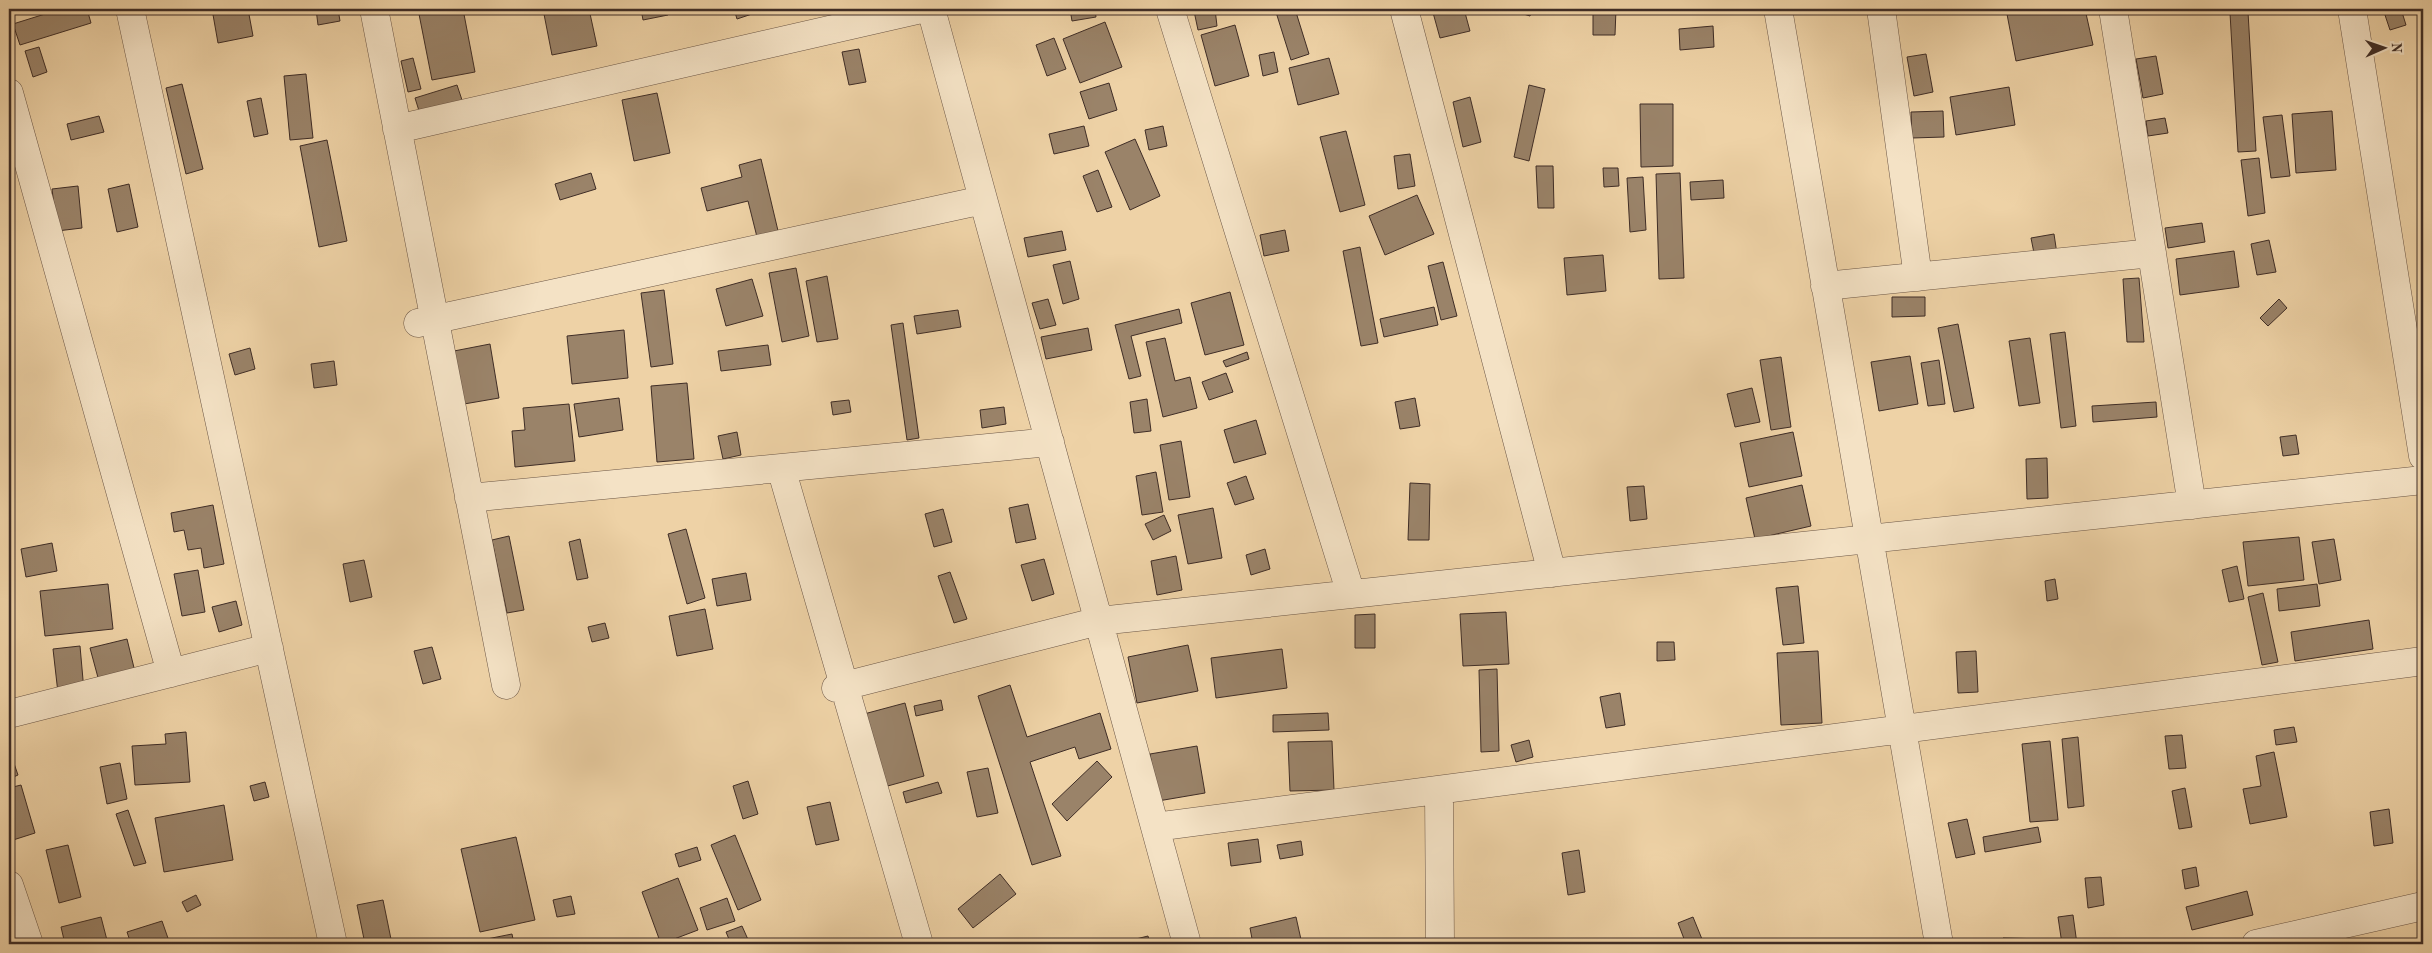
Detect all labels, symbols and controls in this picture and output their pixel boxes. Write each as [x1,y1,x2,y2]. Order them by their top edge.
north arrow [2360,22,2410,72]
text: N [2389,42,2403,53]

